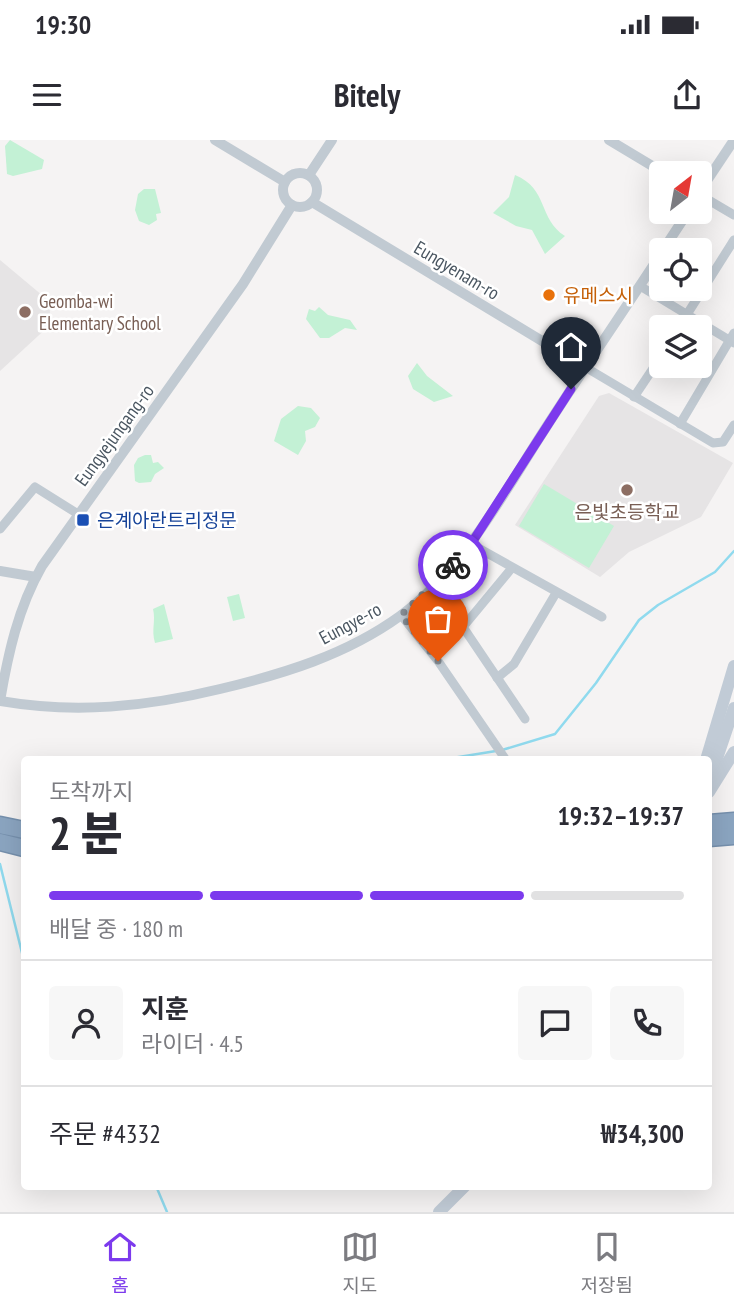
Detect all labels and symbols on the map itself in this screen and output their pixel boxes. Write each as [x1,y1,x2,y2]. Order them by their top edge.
north arrow [649,161,712,224]
street label: Eungyenam-ro [410,235,504,305]
place label: 유메스시 [563,283,633,307]
marker: 유메스시 [541,287,557,303]
place label: Geomba-wi Elementary School [39,289,161,335]
marker: Geomba-wi Elementary School [17,304,33,320]
pin [541,317,601,389]
street label: Eungyejungang-ro [69,379,159,491]
marker: 은빛초등학교 [619,482,635,498]
place label: 은빛초등학교 [575,500,679,524]
place label: 은계아란트리정문 [97,508,237,532]
marker: 은계아란트리정문 [75,512,91,528]
courier [418,530,488,600]
pin [408,589,468,661]
street label: Eungye-ro [315,597,385,649]

